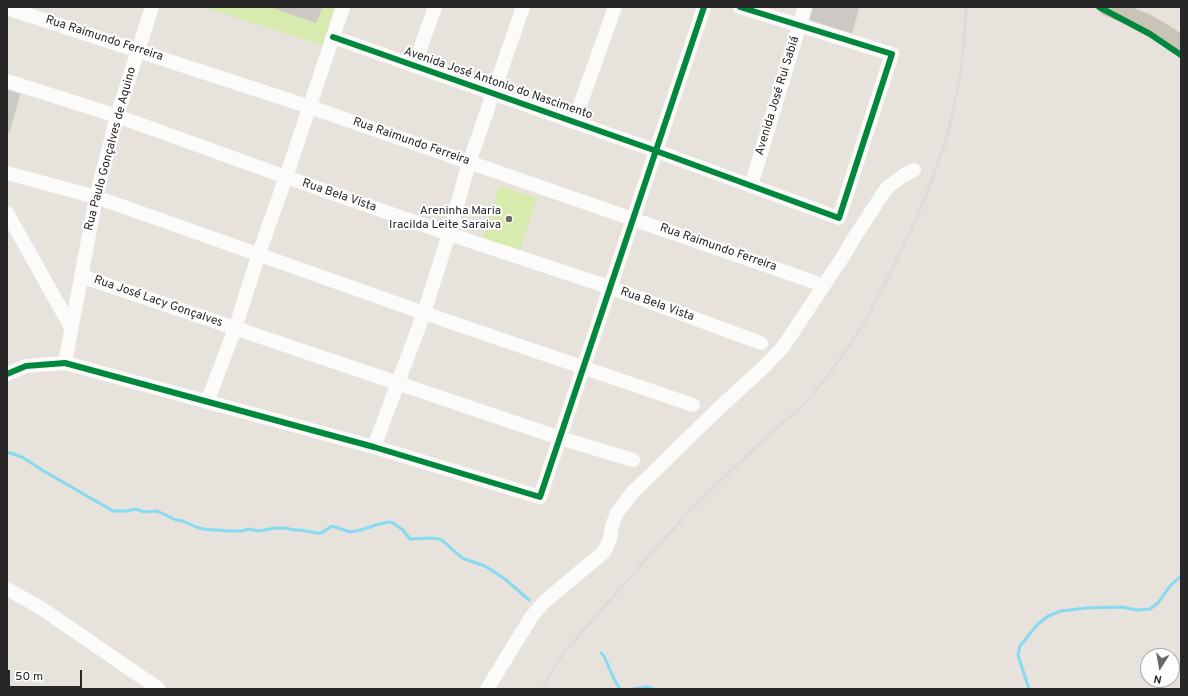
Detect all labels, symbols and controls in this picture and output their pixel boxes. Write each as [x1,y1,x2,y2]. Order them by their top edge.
street label: Rua Raimundo Ferreira [43,13,165,65]
street label: Avenida José Rui Sabiá [753,35,803,157]
street label: Avenida José Antonio do Nascimento [402,45,594,123]
street label: Rua Paulo Gonçalves de Aquino [82,65,140,233]
street label: Rua Raimundo Ferreira [351,115,471,169]
street label: Rua Bela Vista [300,177,378,215]
place label: Areninha Maria Iracilda Leite Saraiva [389,205,501,233]
marker: Areninha Maria Iracilda Leite Saraiva [504,214,514,224]
street label: Rua Raimundo Ferreira [658,221,778,275]
street label: Rua José Lacy Gonçalves [92,273,224,331]
street label: Rua Bela Vista [618,285,696,325]
north arrow [1140,648,1180,688]
scale bar [10,662,84,688]
text: 50 m [15,669,43,685]
text: N [1153,671,1163,686]

